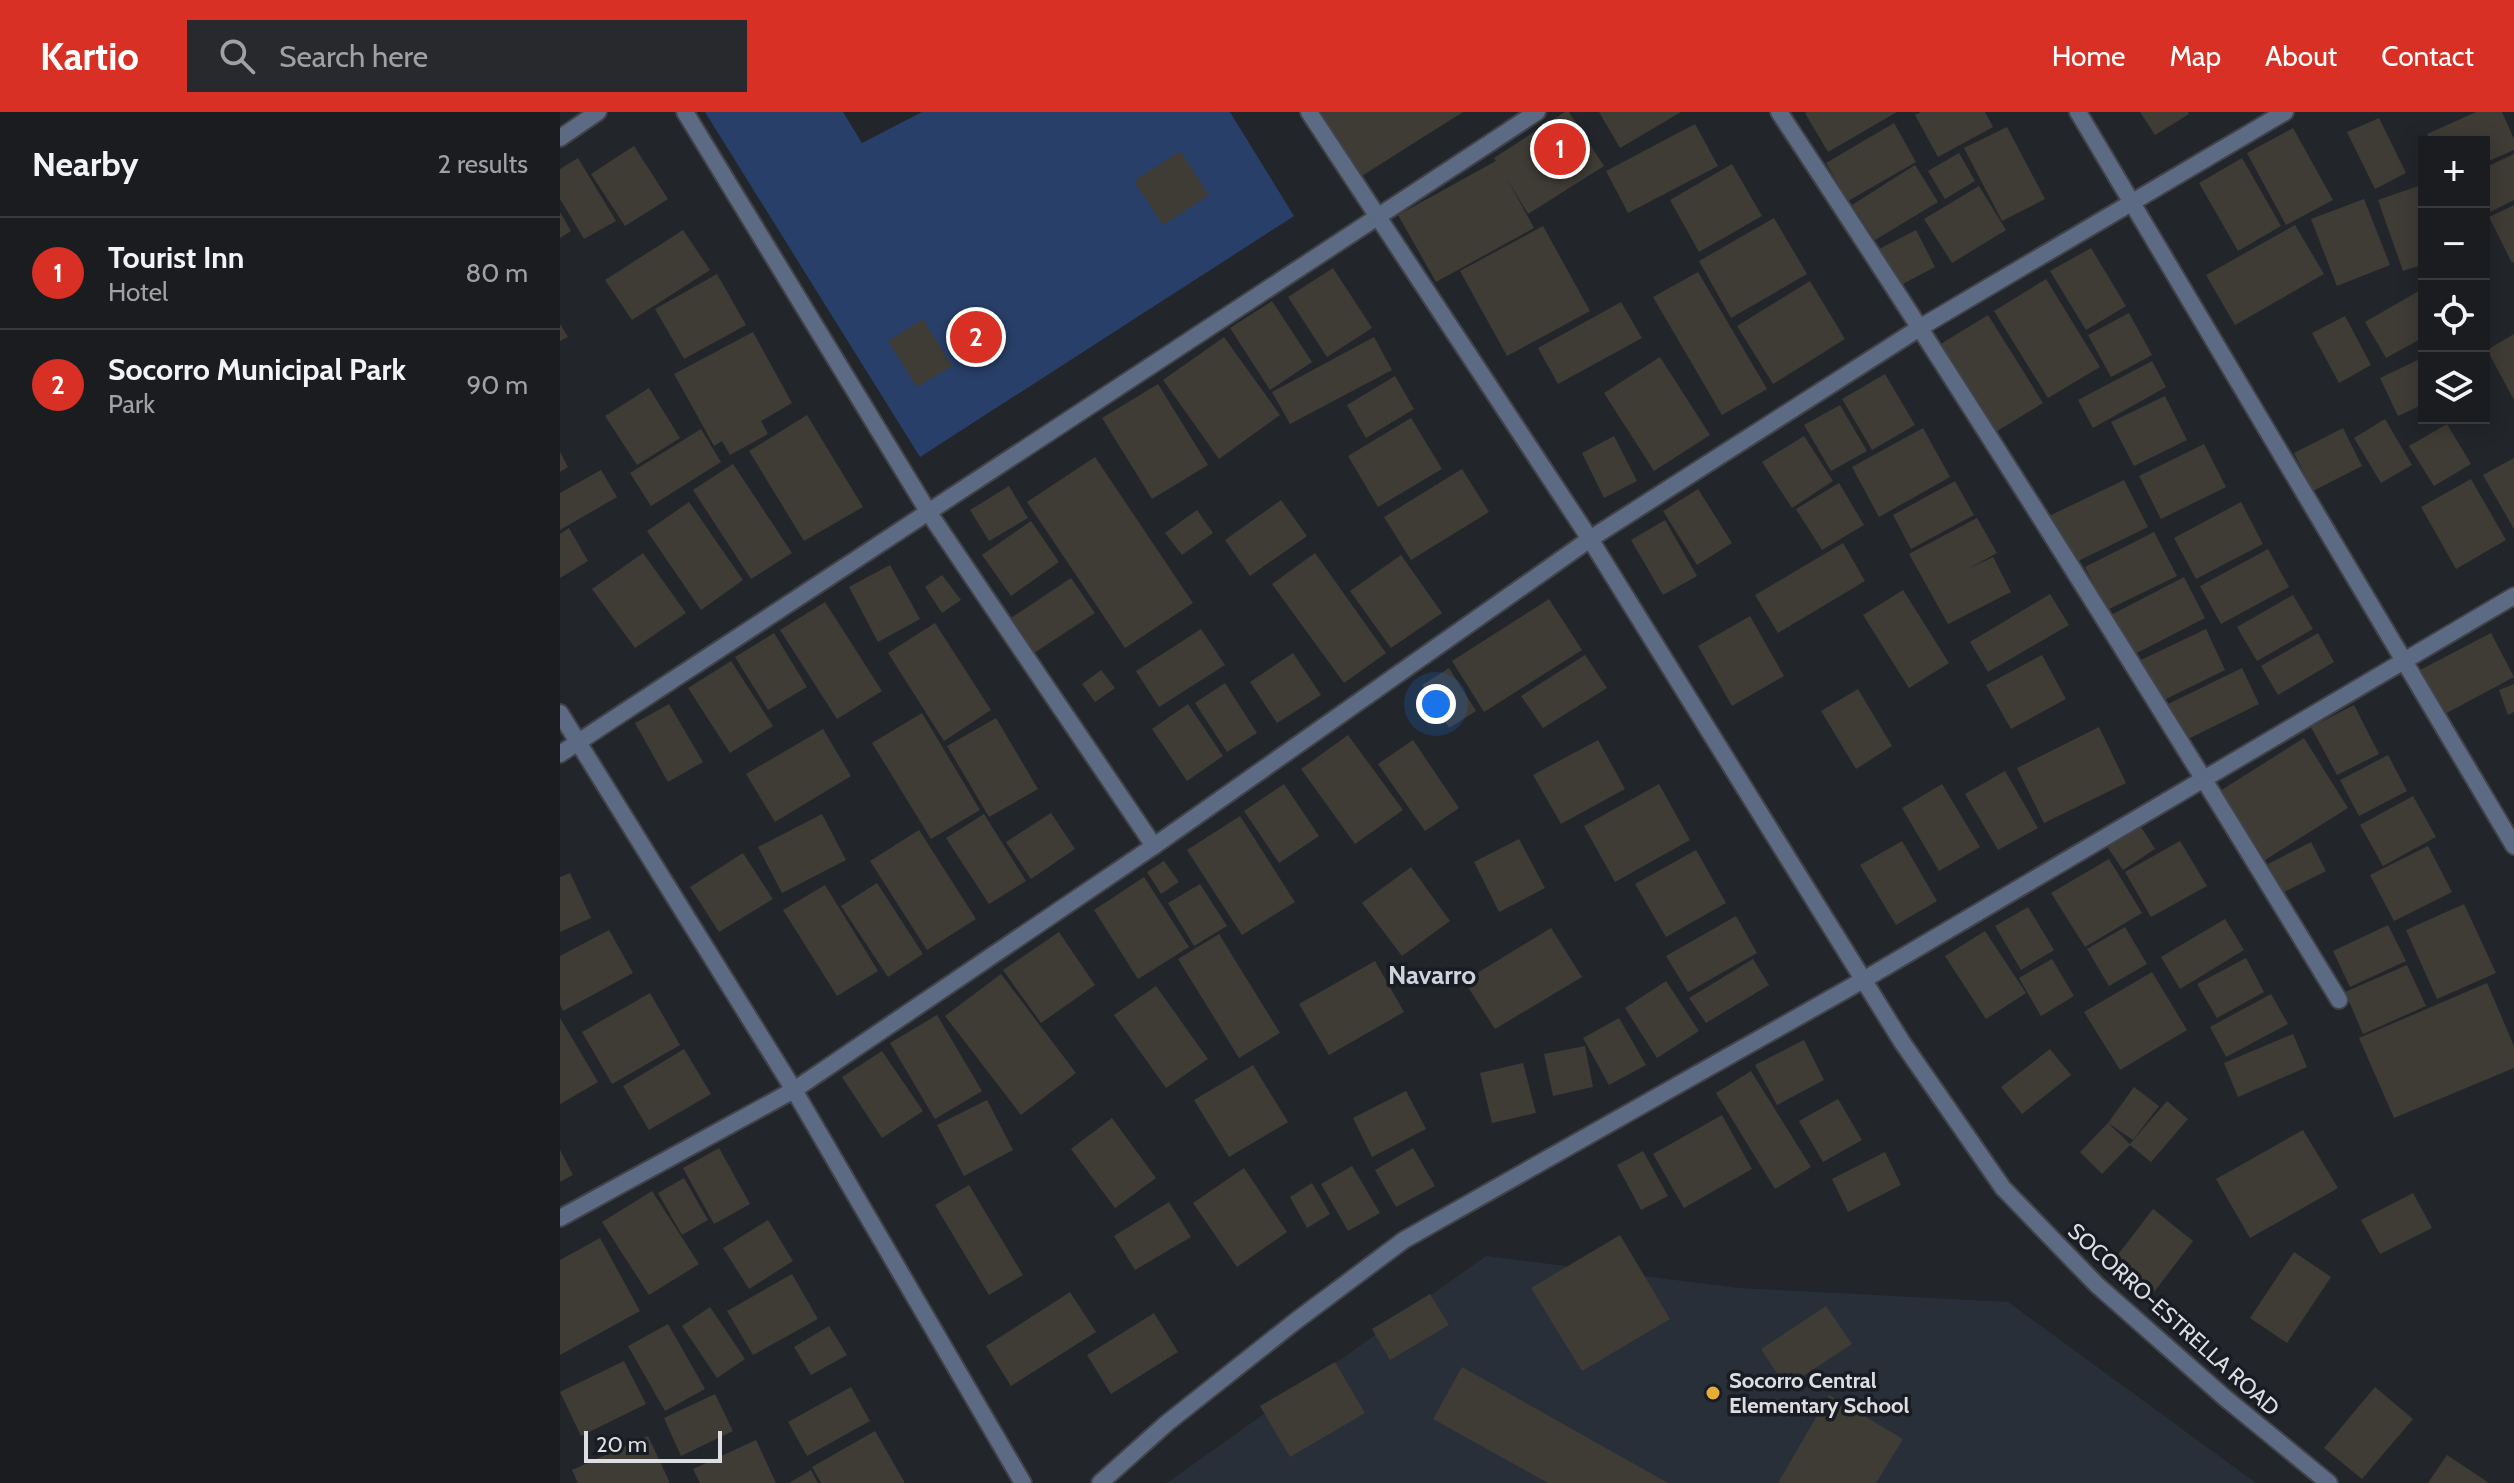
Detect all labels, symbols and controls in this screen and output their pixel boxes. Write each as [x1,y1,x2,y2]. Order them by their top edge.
search box [187,20,747,92]
text: Kartio [40,33,139,80]
icon: search [215,34,259,78]
text: Search here [279,38,428,75]
text: Home [2052,39,2125,73]
text: Map [2169,39,2221,73]
text: About [2265,39,2337,73]
text: Contact [2381,39,2474,73]
pin: 1 [1534,119,1586,179]
map controls [2418,136,2490,424]
button: + [2418,136,2490,208]
text: Nearby [32,143,139,185]
text: 2 results [437,148,528,180]
button: − [2418,208,2490,280]
text: Tourist Inn [108,239,244,276]
text: 1 [53,257,63,289]
text: 80 m [465,257,528,289]
text: Hotel [108,276,168,308]
button: locate [2418,280,2490,352]
pin: 2 [950,307,1002,367]
text: Socorro Municipal Park [108,351,406,388]
button: layers [2418,352,2490,424]
text: 2 [51,369,65,401]
text: 90 m [466,369,528,401]
text: Park [108,388,155,420]
your location [1416,684,1456,724]
district label: Navarro [1388,959,1476,991]
street label: SOCORRO-ESTRELLA ROAD [2062,1217,2285,1421]
place label: Socorro Central Elementary School [1729,1367,1909,1419]
marker: Socorro Central Elementary School [1704,1384,1722,1402]
scale bar [584,1427,722,1463]
text: 20 m [596,1431,647,1458]

